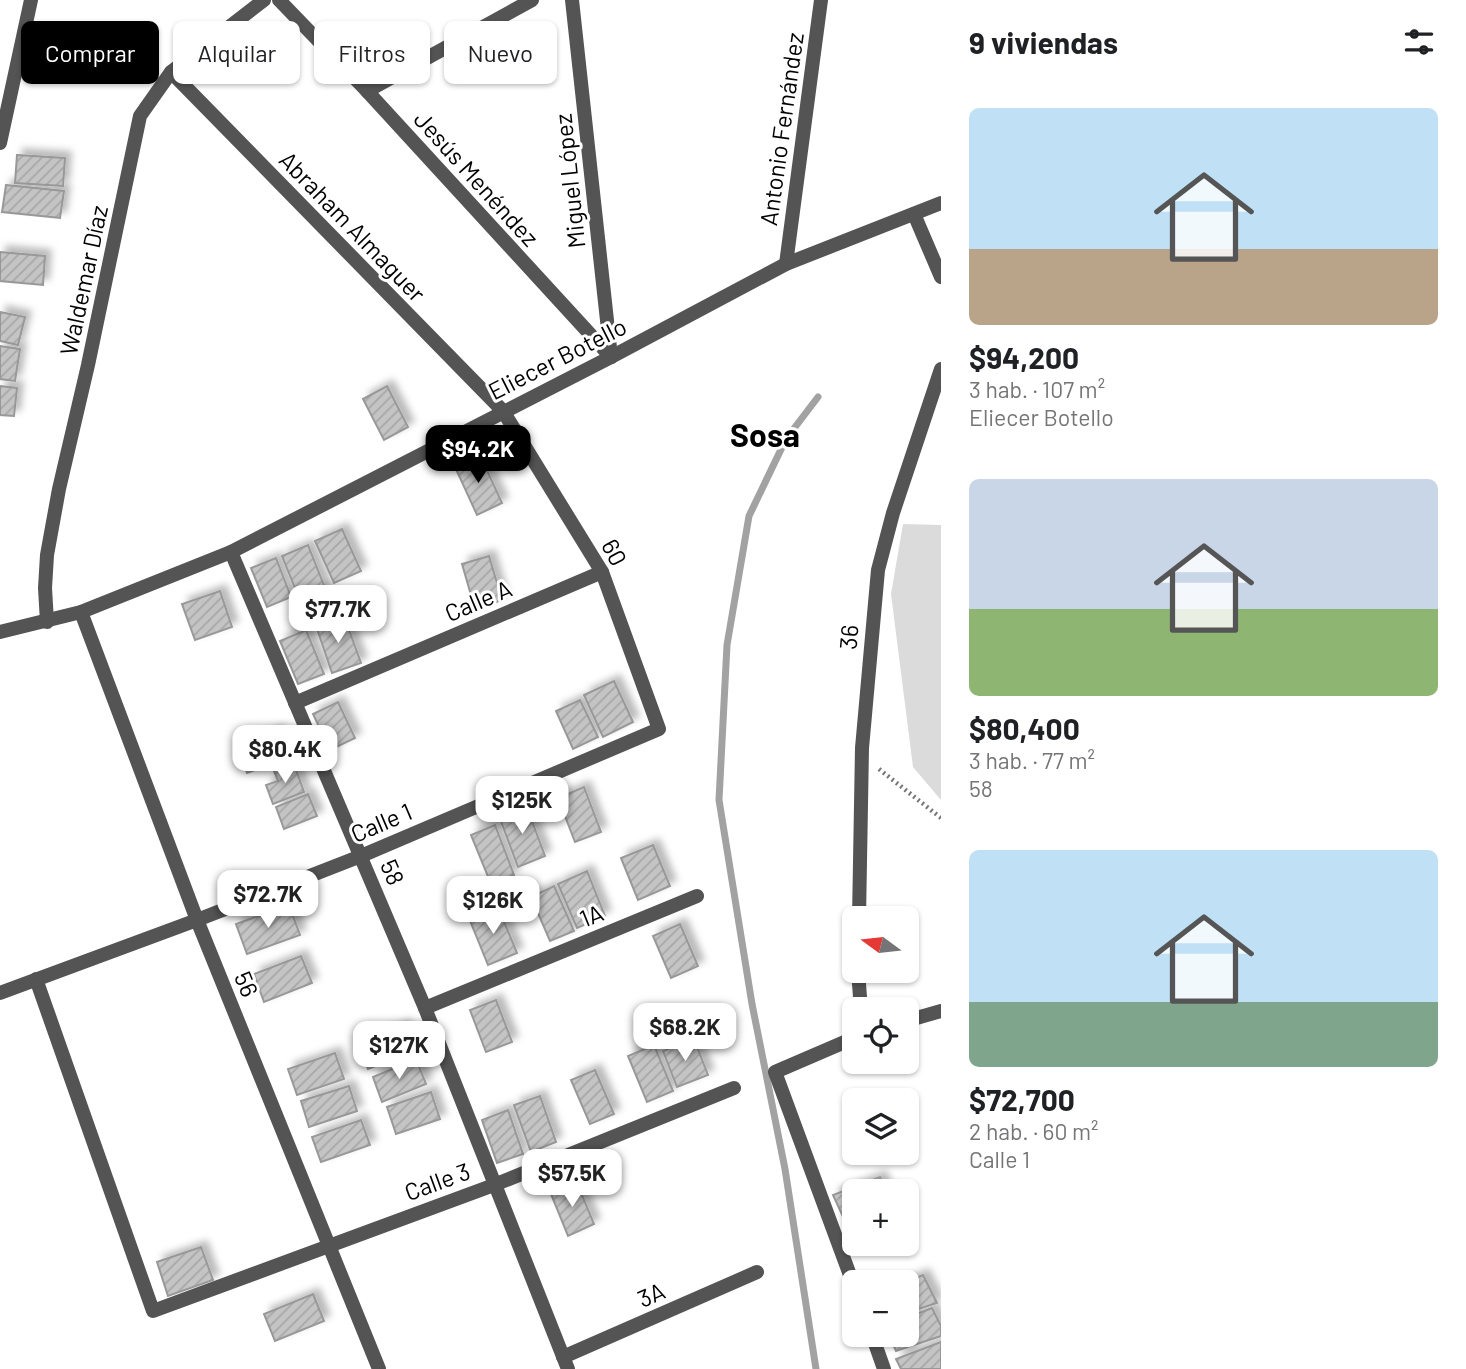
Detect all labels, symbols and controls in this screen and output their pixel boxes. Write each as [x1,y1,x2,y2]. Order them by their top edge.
chip: Comprar [21,21,159,84]
chip: Alquilar [173,21,300,84]
chip: Filtros [314,21,430,84]
chip: Nuevo [444,21,557,84]
icon: filters [1400,23,1438,61]
text: 9 viviendas [969,24,1118,60]
street label: Antonio Fernández [753,31,809,227]
street label: Jesús Menéndez [409,104,545,252]
street label: Miguel López [548,112,590,250]
street label: Abraham Almaguer [274,145,432,307]
icon: home [1141,154,1267,280]
street label: Waldemar Díaz [53,203,113,357]
street label: Eliecer Botello [483,311,631,405]
text: $94,200 [969,339,1079,375]
text: 3 hab. · 107 m² [969,375,1105,403]
text: Eliecer Botello [969,403,1114,431]
district label: Sosa [730,415,800,453]
pin: $94.2K [421,426,535,485]
text: $94.2K [442,434,514,462]
icon: home [1141,525,1267,651]
street label: 60 [596,534,634,570]
street label: Calle A [440,573,516,627]
pin: $77.7K [281,586,395,645]
text: $77.7K [305,594,371,622]
street label: 36 [832,623,864,651]
text: $80,400 [969,710,1080,746]
pin: $80.4K [228,726,342,785]
text: $80.4K [248,734,322,762]
text: 3 hab. · 77 m² [969,746,1095,774]
text: 58 [969,774,993,802]
pin: $125K [473,776,571,836]
text: $125K [492,785,552,813]
street label: Calle 1 [346,796,416,848]
street label: 58 [375,855,411,889]
pin: $72.7K [211,870,325,930]
pin: $126K [444,876,542,936]
text: $72.7K [233,879,303,907]
text: $126K [463,885,523,913]
icon: home [1141,896,1267,1022]
street label: 1A [575,897,607,933]
north arrow [842,906,919,984]
map controls [842,906,919,1347]
street label: 56 [229,967,265,1001]
button: locate [842,997,919,1074]
pin: $68.2K [628,1004,742,1063]
text: $68.2K [649,1012,721,1040]
pin: $127K [350,1021,448,1081]
text: $127K [369,1030,429,1058]
text: $72,700 [969,1081,1075,1117]
button: layers [842,1088,919,1165]
text: 2 hab. · 60 m² [969,1117,1099,1145]
text: Calle 1 [969,1145,1030,1173]
pin: $57.5K [515,1150,629,1209]
street label: Calle 3 [400,1156,474,1206]
text: $57.5K [538,1158,606,1186]
button: + [842,1179,919,1256]
button: − [842,1270,919,1347]
street label: 3A [633,1275,669,1313]

